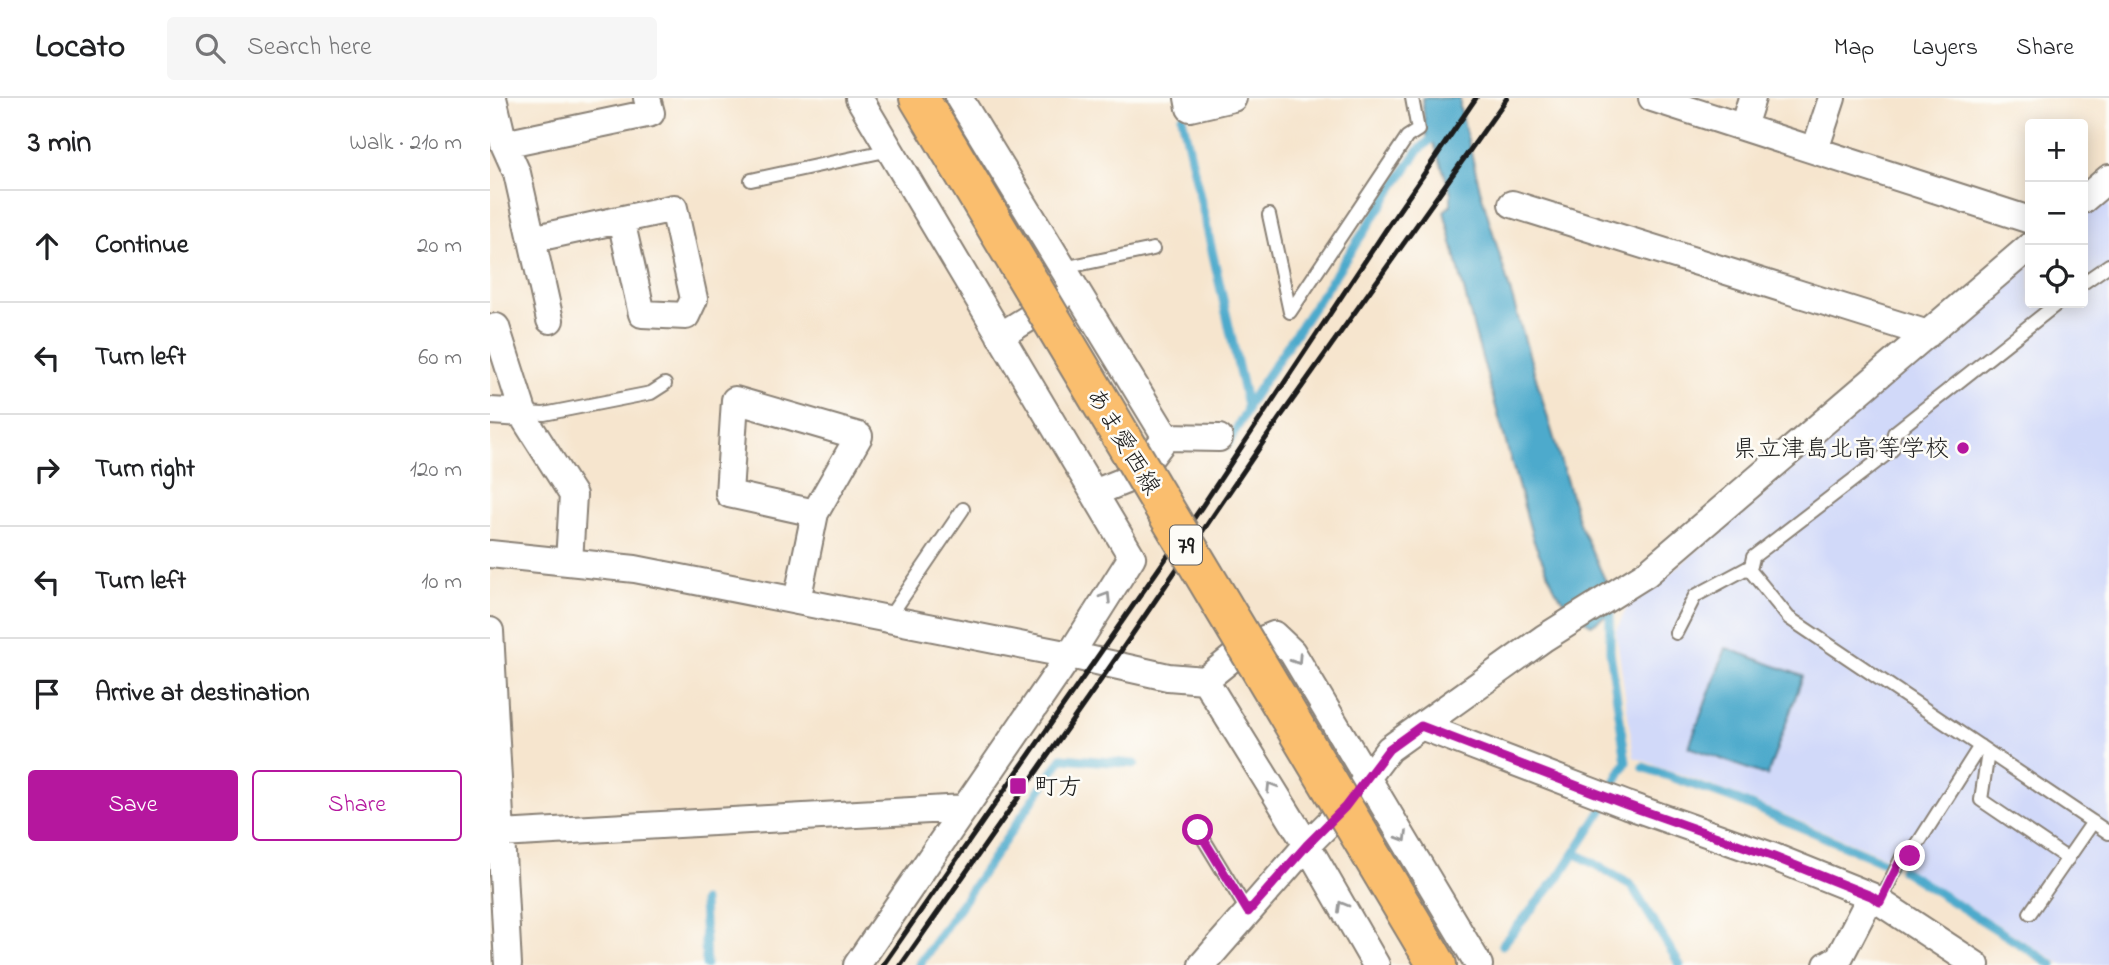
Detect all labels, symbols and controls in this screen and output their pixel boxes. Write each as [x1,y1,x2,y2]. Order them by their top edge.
search box [167,17,657,80]
text: Locato [35,24,125,72]
icon: search [191,29,229,67]
text: Search here [247,29,372,67]
text: Map [1834,31,1874,66]
text: Layers [1912,31,1978,66]
text: Share [2016,31,2074,66]
map controls [2025,119,2088,308]
button: + [2025,119,2088,182]
text: 3 min [28,122,91,166]
text: Walk · 210 m [349,127,462,160]
button: − [2025,182,2088,245]
icon: ahead [28,227,66,265]
text: Continue [95,227,188,265]
text: 20 m [417,230,462,263]
button: locate [2025,245,2088,308]
icon: left [28,339,66,377]
text: Turn left [95,339,186,377]
text: 60 m [418,342,462,375]
street label: あま愛西線 [1076,382,1168,503]
place label: 県立津島北高等学校 [1733,433,1949,468]
marker: 県立津島北高等学校 [1955,440,1971,456]
icon: right [28,451,66,489]
text: Turn right [95,451,195,489]
text: 120 m [410,454,462,487]
road number: 79 [1170,526,1202,564]
icon: left [28,563,66,601]
text: Turn left [95,563,186,601]
text: 10 m [421,566,462,599]
one-way arrow [1098,592,1111,605]
one-way arrow [1288,652,1301,665]
icon: arrive [28,675,66,713]
text: Arrive at destination [95,675,310,713]
button: Save [28,770,238,841]
button: Share [252,770,462,841]
place label: 町方 [1034,771,1082,806]
marker: 町方 [1008,776,1028,796]
one-way arrow [1266,782,1279,795]
route start [1182,814,1213,845]
one-way arrow [1395,829,1408,842]
route end [1894,840,1925,871]
one-way arrow [1337,900,1350,913]

